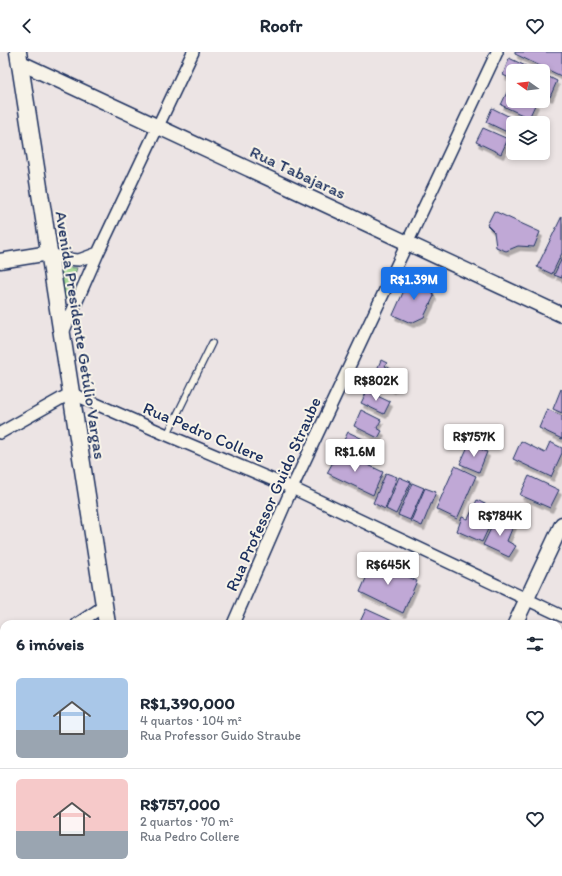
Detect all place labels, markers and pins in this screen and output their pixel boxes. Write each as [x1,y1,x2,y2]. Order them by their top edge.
pin: R$1.39M [377,267,451,301]
pin: R$802K [343,368,409,402]
pin: R$757K [441,424,507,458]
pin: R$1.6M [322,439,388,473]
pin: R$784K [467,503,533,537]
pin: R$645K [355,552,421,586]

